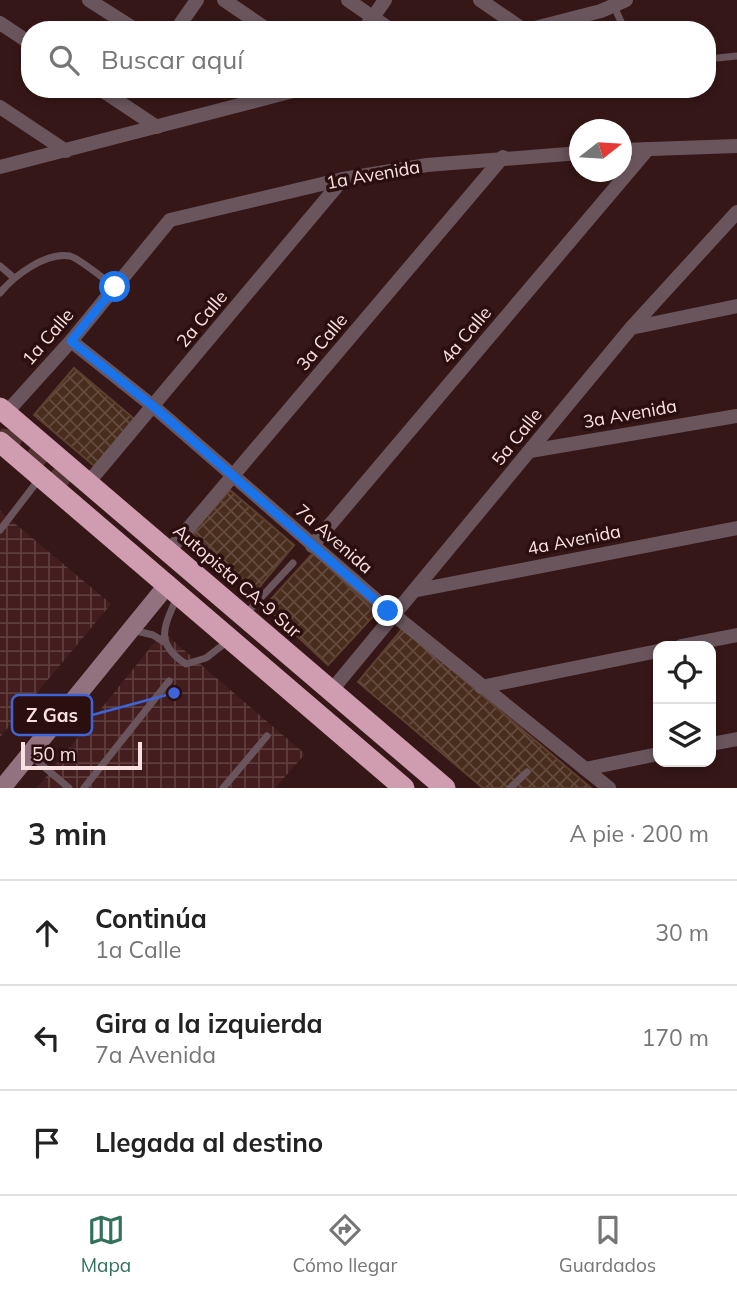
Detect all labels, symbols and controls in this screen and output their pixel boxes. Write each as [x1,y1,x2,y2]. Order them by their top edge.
search box [21,21,716,98]
icon: search [45,41,83,79]
text: Buscar aquí [101,43,244,76]
north arrow [569,119,632,182]
street label: 1a Avenida [324,155,422,194]
route start [99,271,130,302]
street label: 2a Calle [171,285,232,352]
street label: 4a Calle [435,301,496,368]
street label: 1a Calle [17,304,78,370]
street label: 3a Calle [291,308,352,375]
street label: 3a Avenida [581,394,679,433]
street label: 5a Calle [486,403,547,470]
street label: 7a Avenida [291,499,378,578]
street label: Autopista CA-9 Sur [169,519,306,643]
street label: 4a Avenida [525,519,623,560]
route end [372,595,403,626]
map controls [653,641,716,767]
button: locate [653,641,716,704]
callout: Z Gas [12,695,92,735]
text: Z Gas [26,703,78,727]
button: layers [653,704,716,767]
scale bar [21,739,142,771]
text: 50 m [32,742,76,766]
text: 3 min [28,815,107,853]
text: A pie · 200 m [569,819,709,848]
text: Continúa [95,902,207,935]
icon: ahead [28,914,66,952]
text: 30 m [655,918,709,947]
text: 1a Calle [95,935,181,964]
text: Gira a la izquierda [95,1007,323,1040]
icon: left [28,1019,66,1057]
text: 170 m [641,1023,709,1052]
text: 7a Avenida [95,1040,216,1069]
icon: arrive [28,1124,66,1162]
text: Llegada al destino [95,1126,323,1159]
tab: Mapa [81,1211,131,1277]
tab: Cómo llegar [293,1211,397,1277]
tab: Guardados [559,1211,656,1277]

